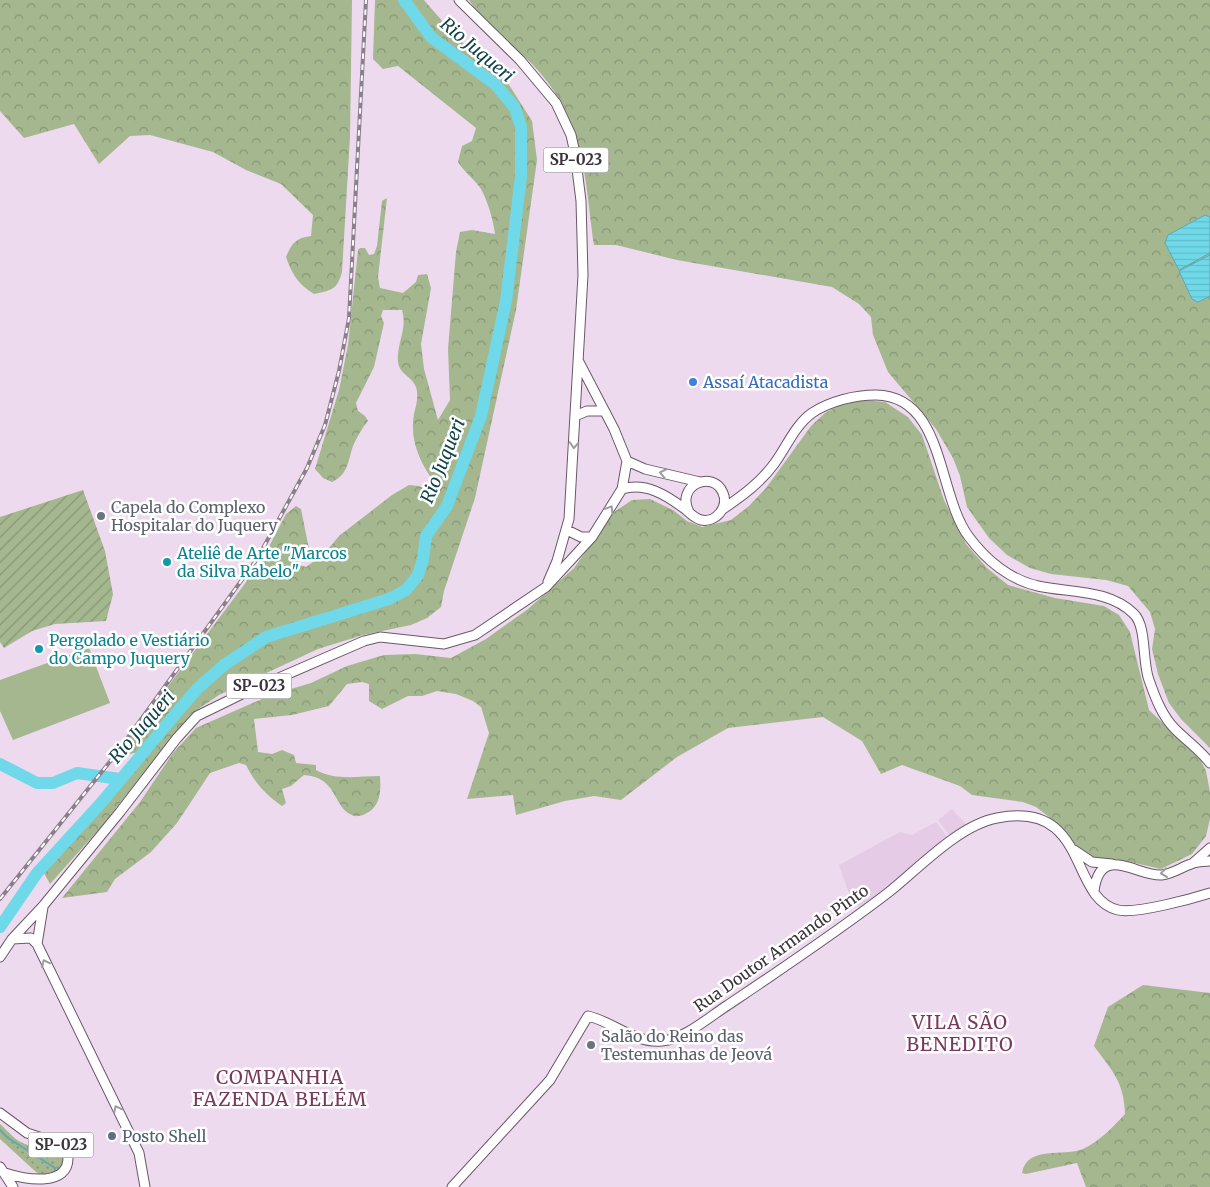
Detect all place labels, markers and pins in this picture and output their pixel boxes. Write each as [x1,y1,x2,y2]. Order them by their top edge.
place label: Assaí Atacadista [702,372,829,392]
marker: Assaí Atacadista [687,376,699,388]
place label: Capela do Complexo Hospitalar do Juquery [111,497,278,535]
marker: Capela do Complexo Hospitalar do Juquery [95,510,107,522]
place label: Ateliê de Arte "Marcos da Silva Rabelo" [176,543,347,581]
marker: Ateliê de Arte "Marcos da Silva Rabelo" [161,556,173,568]
place label: Pergolado e Vestiário do Campo Juquery [49,630,209,668]
marker: Pergolado e Vestiário do Campo Juquery [33,643,45,655]
place label: Salão do Reino das Testemunhas de Jeová [601,1026,772,1064]
marker: Salão do Reino das Testemunhas de Jeová [585,1039,597,1051]
place label: Posto Shell [122,1126,206,1146]
marker: Posto Shell [106,1130,118,1142]

